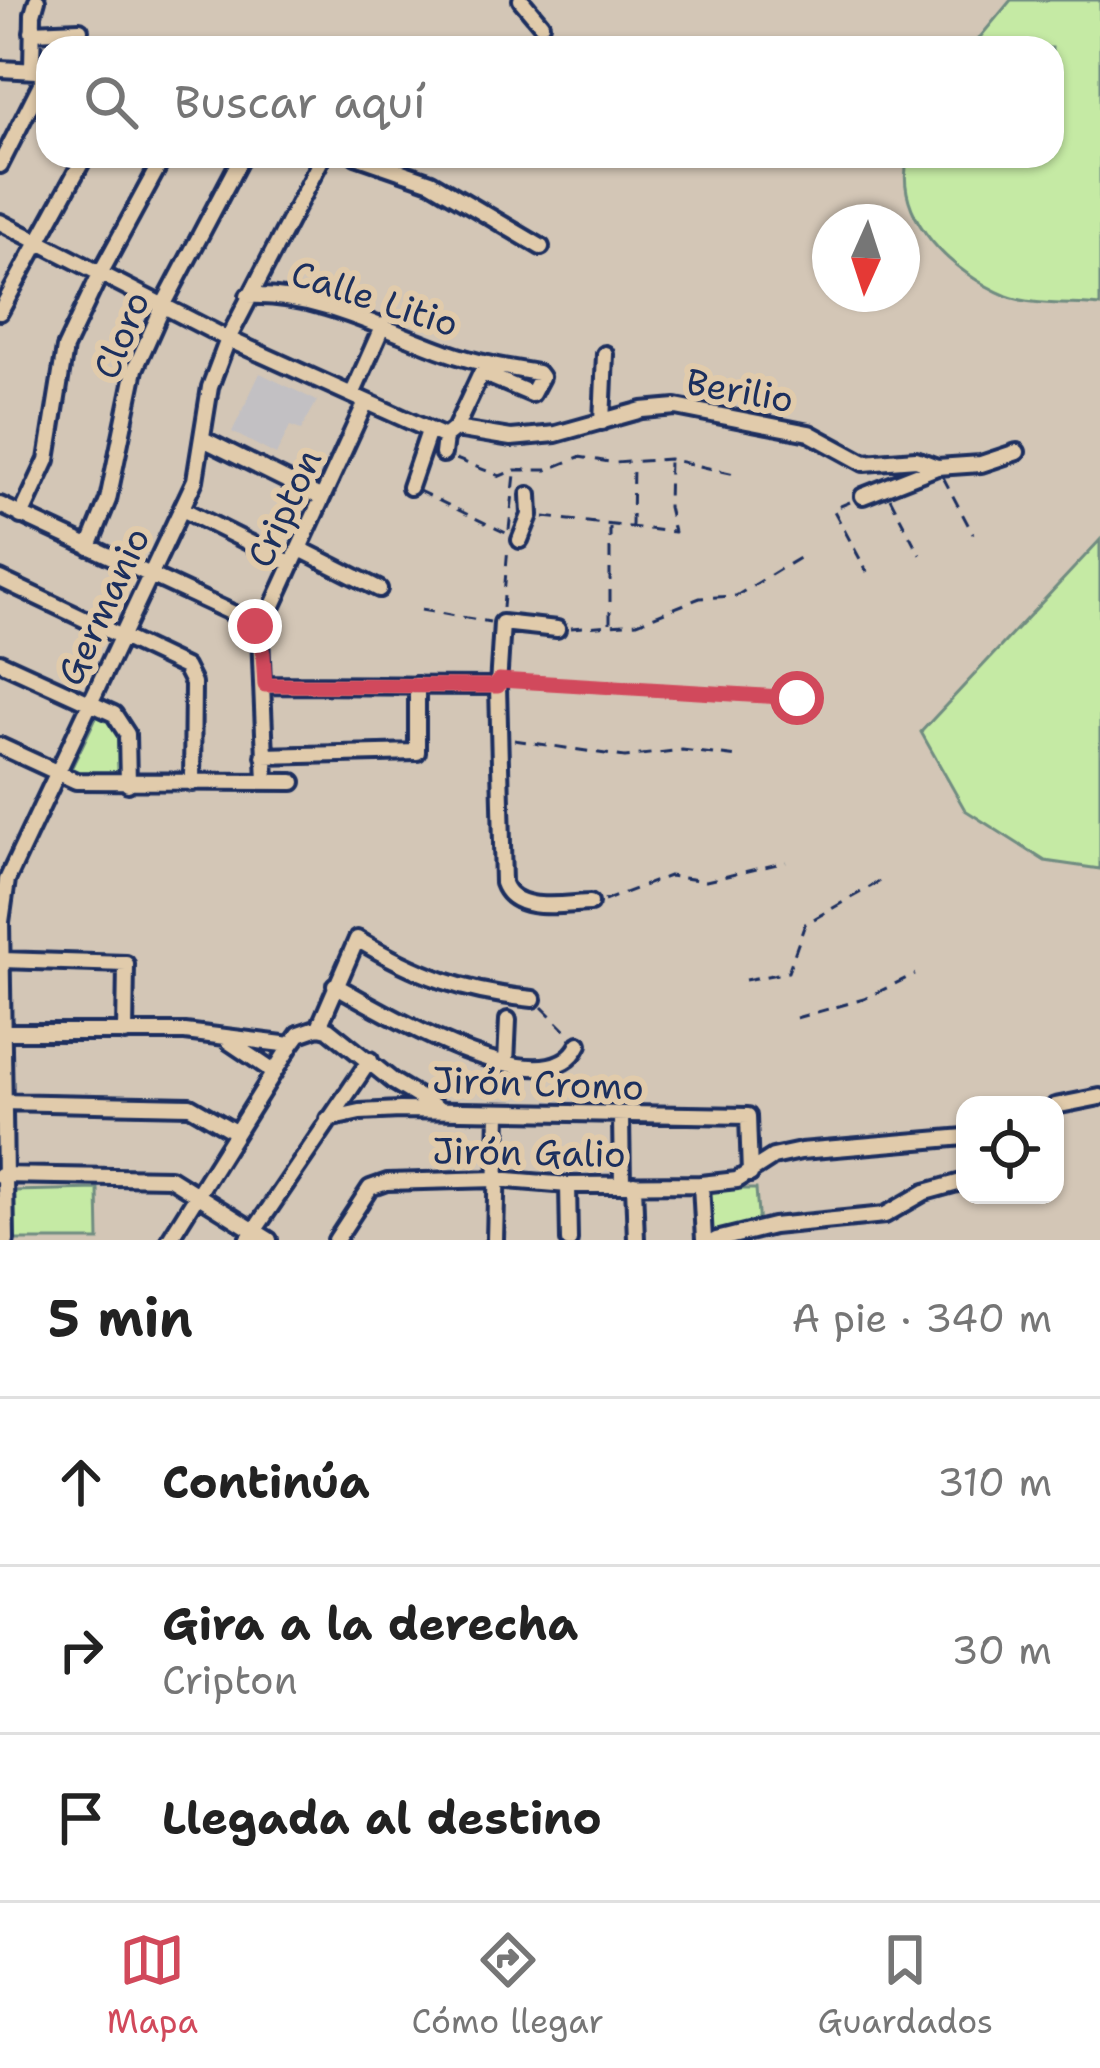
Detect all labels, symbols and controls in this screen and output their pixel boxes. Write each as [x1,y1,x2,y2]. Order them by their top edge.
search box [36,36,1064,168]
icon: search [78,69,144,135]
text: Buscar aquí [174,72,426,132]
north arrow [812,204,920,312]
street label: Calle Litio [285,248,465,348]
street label: Cloro [82,284,161,386]
street label: Berilio [682,357,798,424]
street label: Cripton [236,441,333,575]
street label: Germanio [46,519,161,693]
route end [228,599,282,653]
route start [770,671,824,725]
street label: Jirón Cromo [431,1055,645,1112]
map controls [956,1096,1064,1204]
button: locate [956,1096,1064,1204]
street label: Jirón Galio [432,1126,626,1179]
text: 5 min [48,1284,193,1352]
text: A pie · 340 m [792,1292,1052,1344]
icon: ahead [48,1449,114,1515]
text: Continúa [162,1452,370,1512]
text: 310 m [937,1456,1052,1508]
text: Gira a la derecha [162,1594,578,1654]
icon: right [48,1617,114,1683]
text: 30 m [951,1624,1052,1676]
text: Cripton [162,1654,298,1706]
icon: arrive [48,1785,114,1851]
text: Llegada al destino [162,1788,602,1848]
tab: Mapa [107,1927,198,2044]
tab: Cómo llegar [412,1927,604,2044]
tab: Guardados [818,1927,993,2044]

